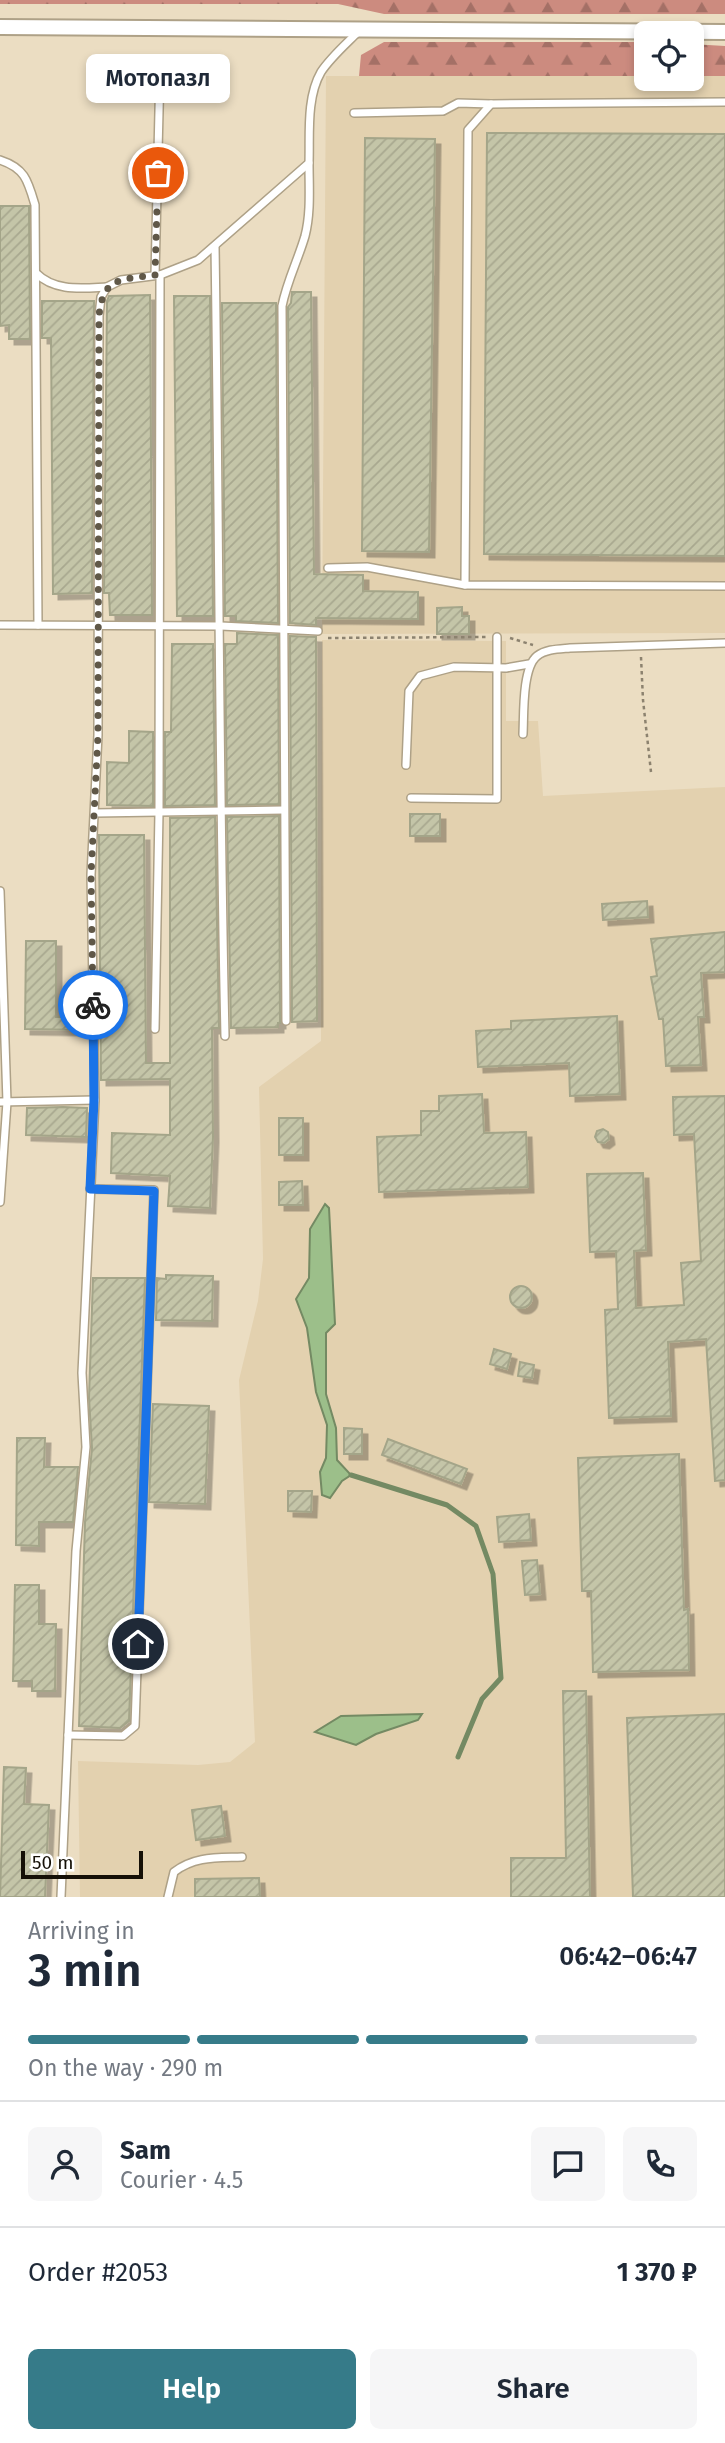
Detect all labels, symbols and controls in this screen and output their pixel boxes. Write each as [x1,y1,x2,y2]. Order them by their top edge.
map controls [634,21,704,91]
button: locate [634,21,704,91]
callout: Мотопазл [86,54,230,103]
text: Мотопазл [106,64,210,92]
pin [128,143,188,203]
icon: bag [139,154,177,192]
courier [58,970,128,1040]
icon: bike [74,986,112,1024]
pin [108,1614,168,1674]
icon: home [119,1625,157,1663]
scale bar [21,1848,144,1880]
text: 50 m [32,1851,73,1874]
text: Arriving in [28,1917,135,1945]
text: 06:42–06:47 [559,1941,697,1972]
text: 3 min [28,1943,142,1998]
text: On the way · 290 m [28,2054,223,2082]
button: person [28,2127,102,2201]
button: chat [531,2127,605,2201]
button: phone [623,2127,697,2201]
text: Sam [120,2135,171,2166]
text: Courier · 4.5 [120,2166,243,2194]
text: Order #2053 [28,2257,168,2288]
text: 1 370 ₽ [617,2257,697,2288]
button: Help [28,2349,356,2429]
button: Share [370,2349,697,2429]

